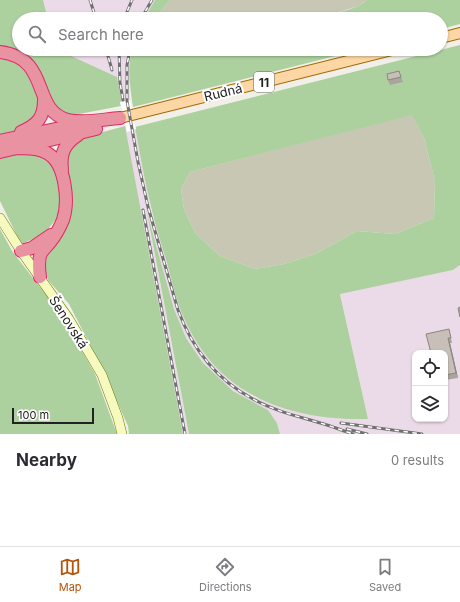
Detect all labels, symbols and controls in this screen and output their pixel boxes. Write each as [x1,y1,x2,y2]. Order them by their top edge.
search box [12,12,448,56]
icon: search [26,23,48,45]
text: Search here [58,25,144,44]
road number: 11 [254,72,274,92]
street label: Rudná [202,80,244,104]
street label: Šenovská [46,293,92,351]
map controls [412,350,448,422]
button: locate [412,350,448,386]
button: layers [412,386,448,422]
scale bar [12,406,94,425]
text: 100 m [18,408,49,422]
text: Nearby [16,450,77,470]
text: 0 results [391,452,444,468]
tab: Map [59,556,82,594]
tab: Directions [199,556,252,594]
tab: Saved [369,556,401,594]

